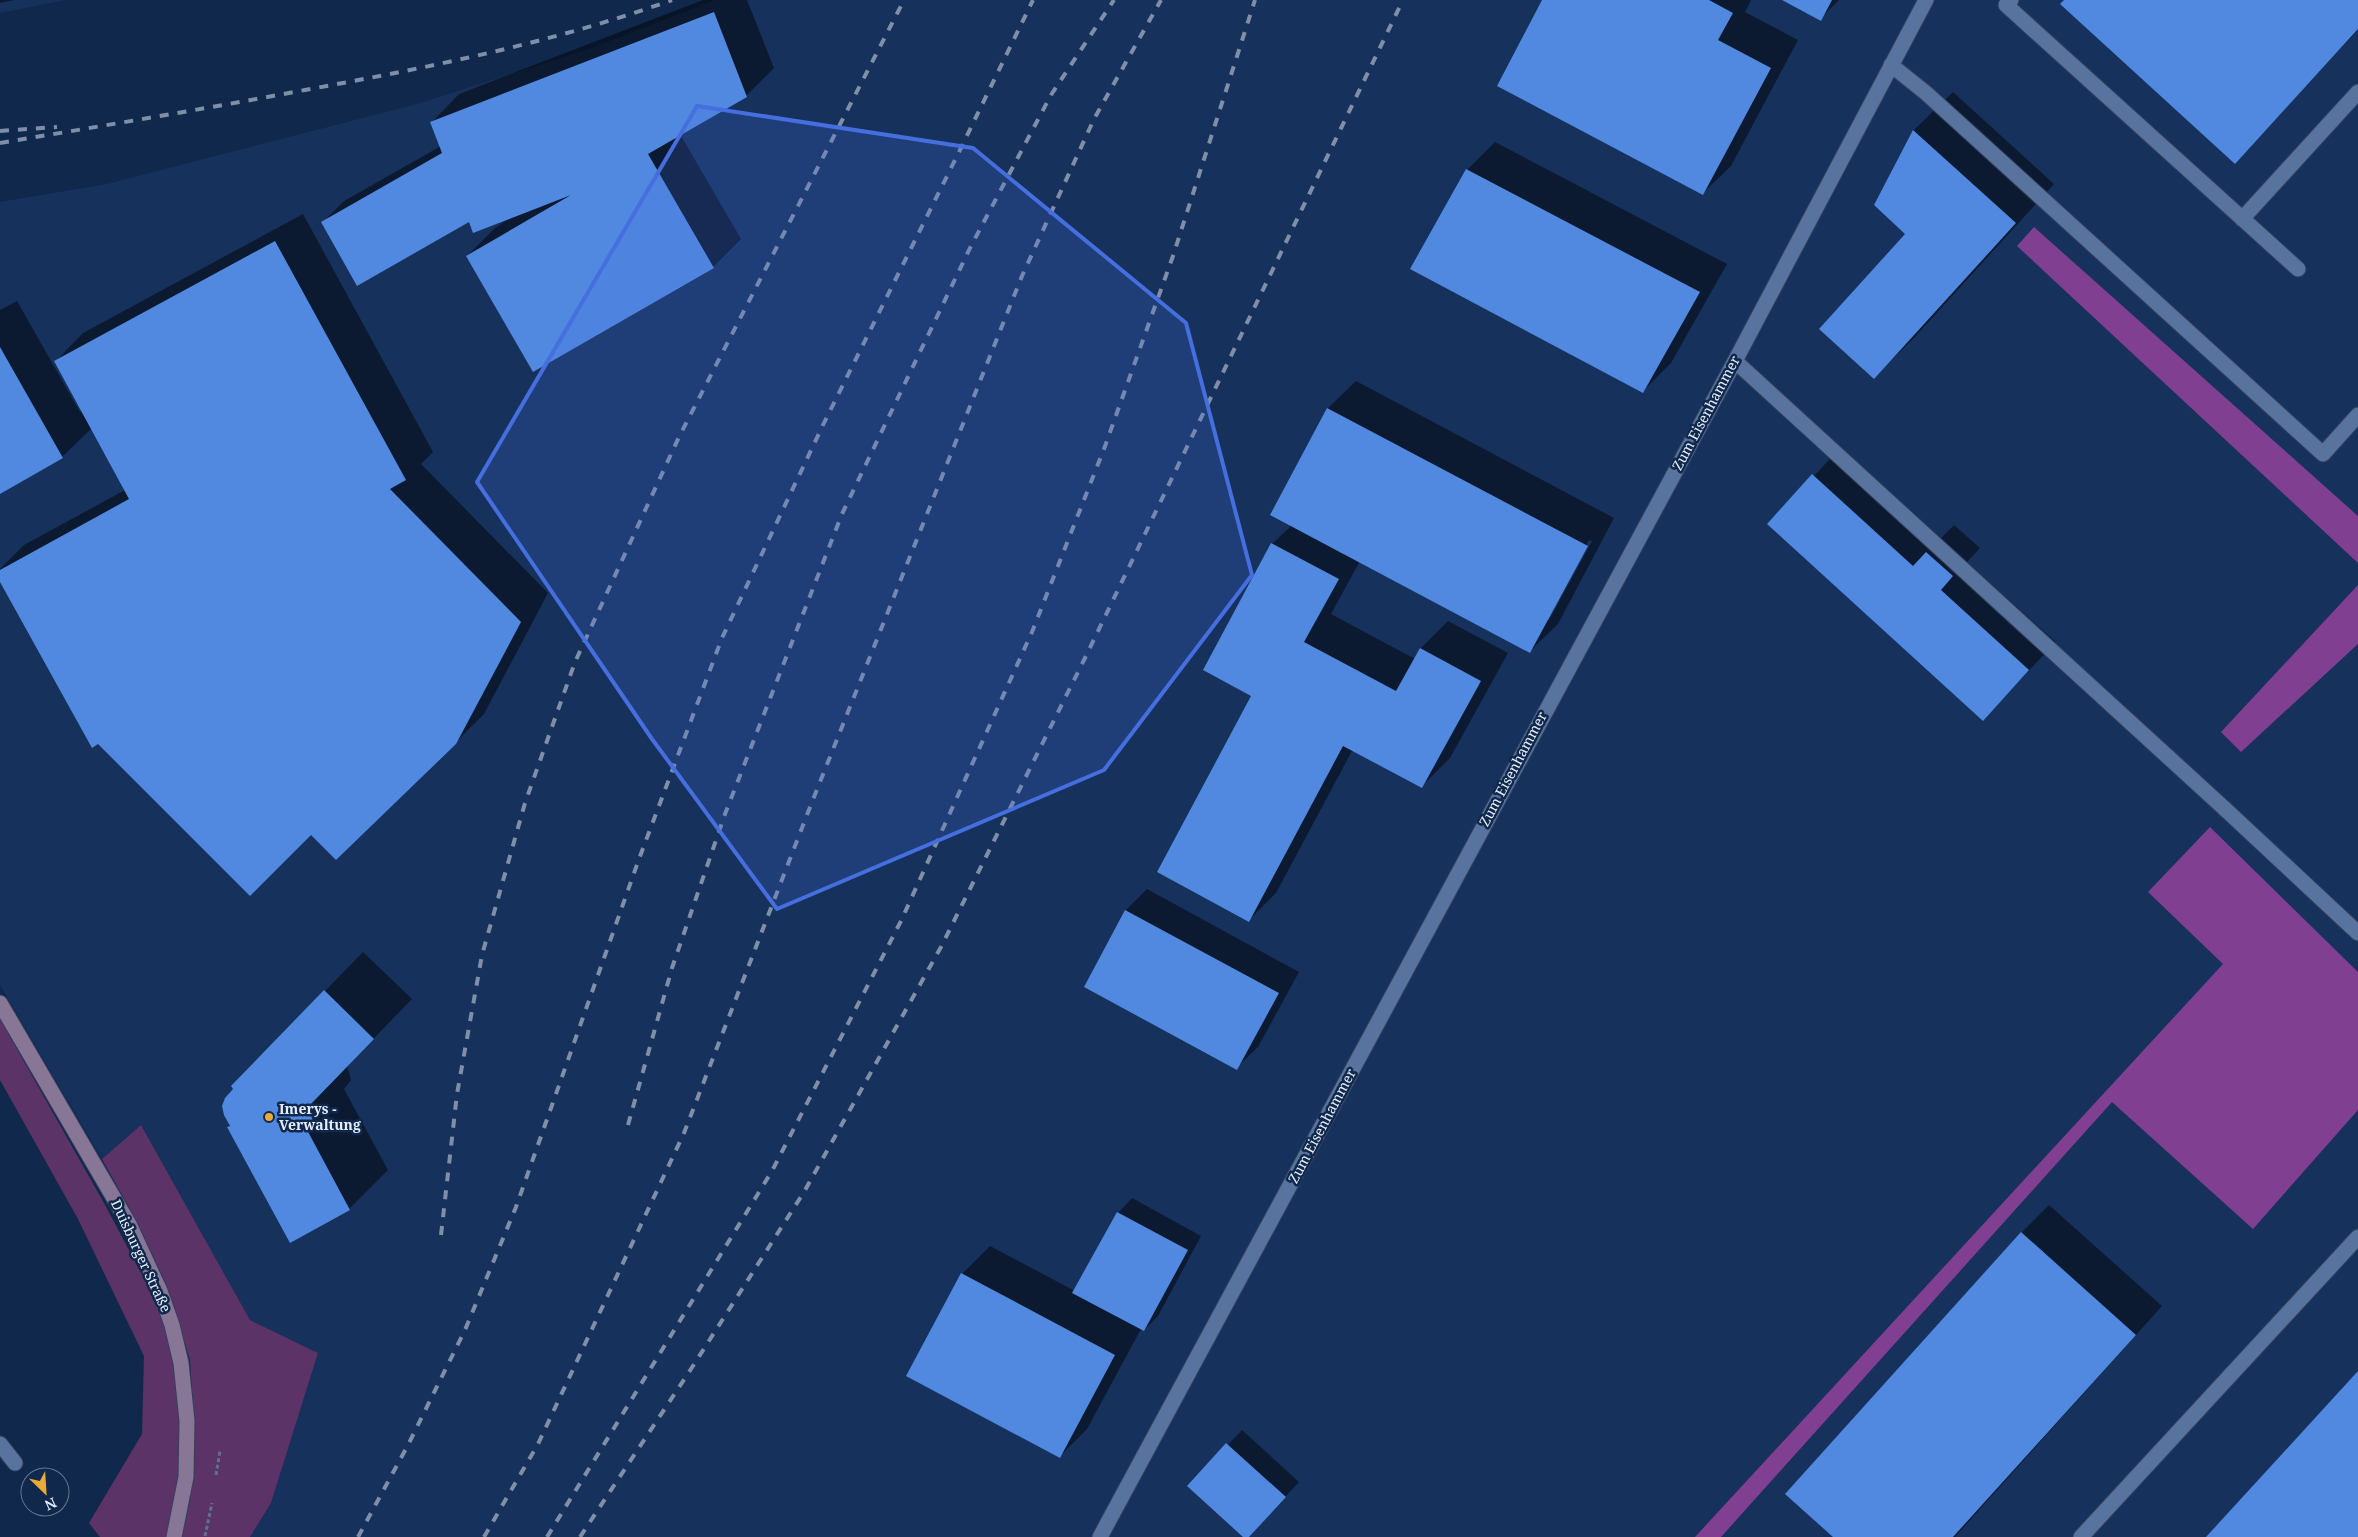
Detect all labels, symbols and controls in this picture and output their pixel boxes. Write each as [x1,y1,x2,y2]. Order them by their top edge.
street label: Zum Eisenhammer [1667,352,1744,473]
street label: Zum Eisenhammer [1474,708,1551,829]
street label: Zum Eisenhammer [1283,1065,1360,1186]
place label: Imerys - Verwaltung [279,1099,361,1134]
marker: Imerys - Verwaltung [263,1111,275,1123]
street label: Duisburger Straße [107,1196,176,1315]
north arrow [20,1467,70,1517]
text: N [42,1493,60,1515]

